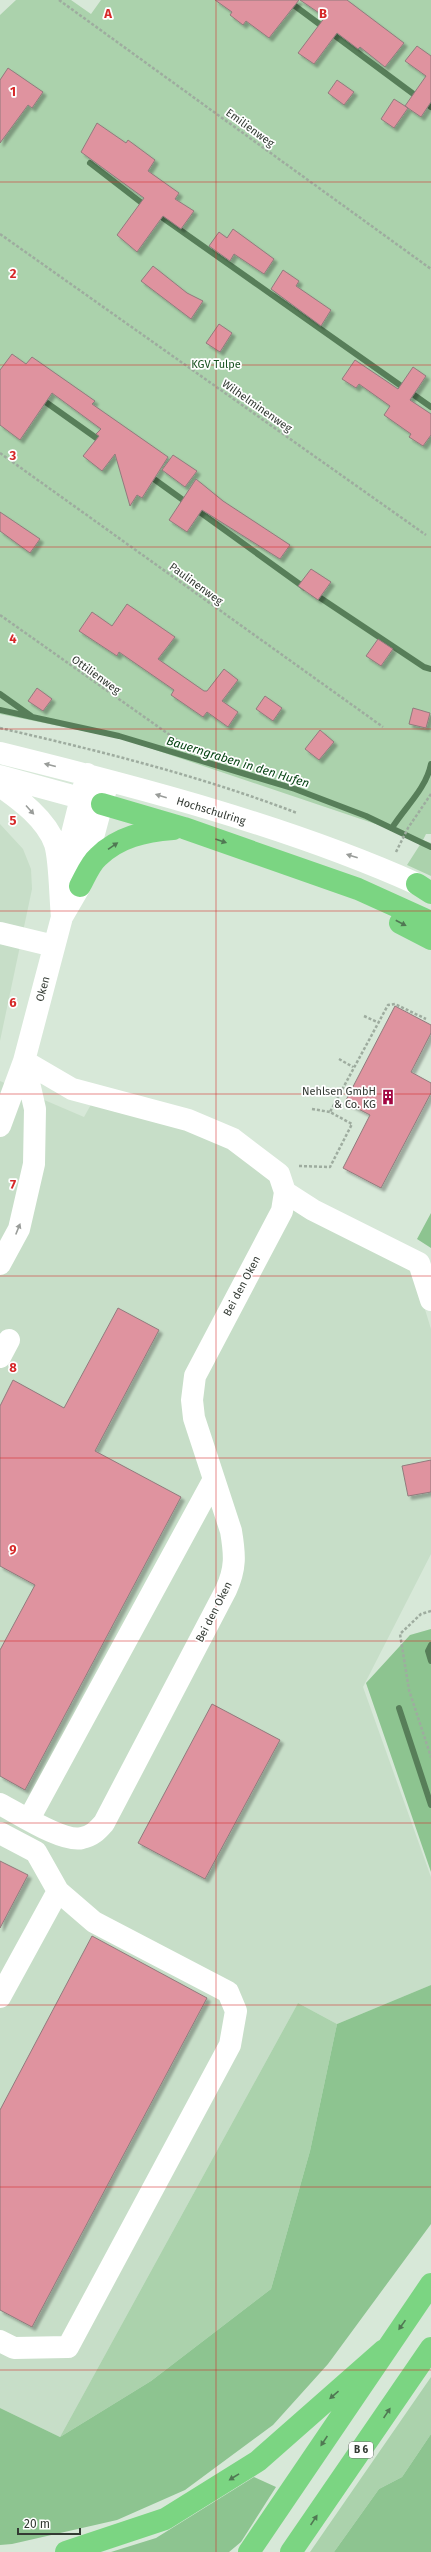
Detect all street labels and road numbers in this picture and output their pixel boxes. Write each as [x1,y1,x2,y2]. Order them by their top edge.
street label: Emilienweg [223,106,277,150]
street label: Wilhelminenweg [220,377,295,435]
street label: Paulinenweg [167,560,226,608]
street label: Ottilienweg [69,653,123,697]
street label: Hochschulring [175,794,247,828]
street label: Oken [33,975,53,1003]
street label: Bei den Oken [221,1254,263,1318]
street label: Bei den Oken [193,1580,235,1644]
road number: B 6 [349,2442,373,2458]

